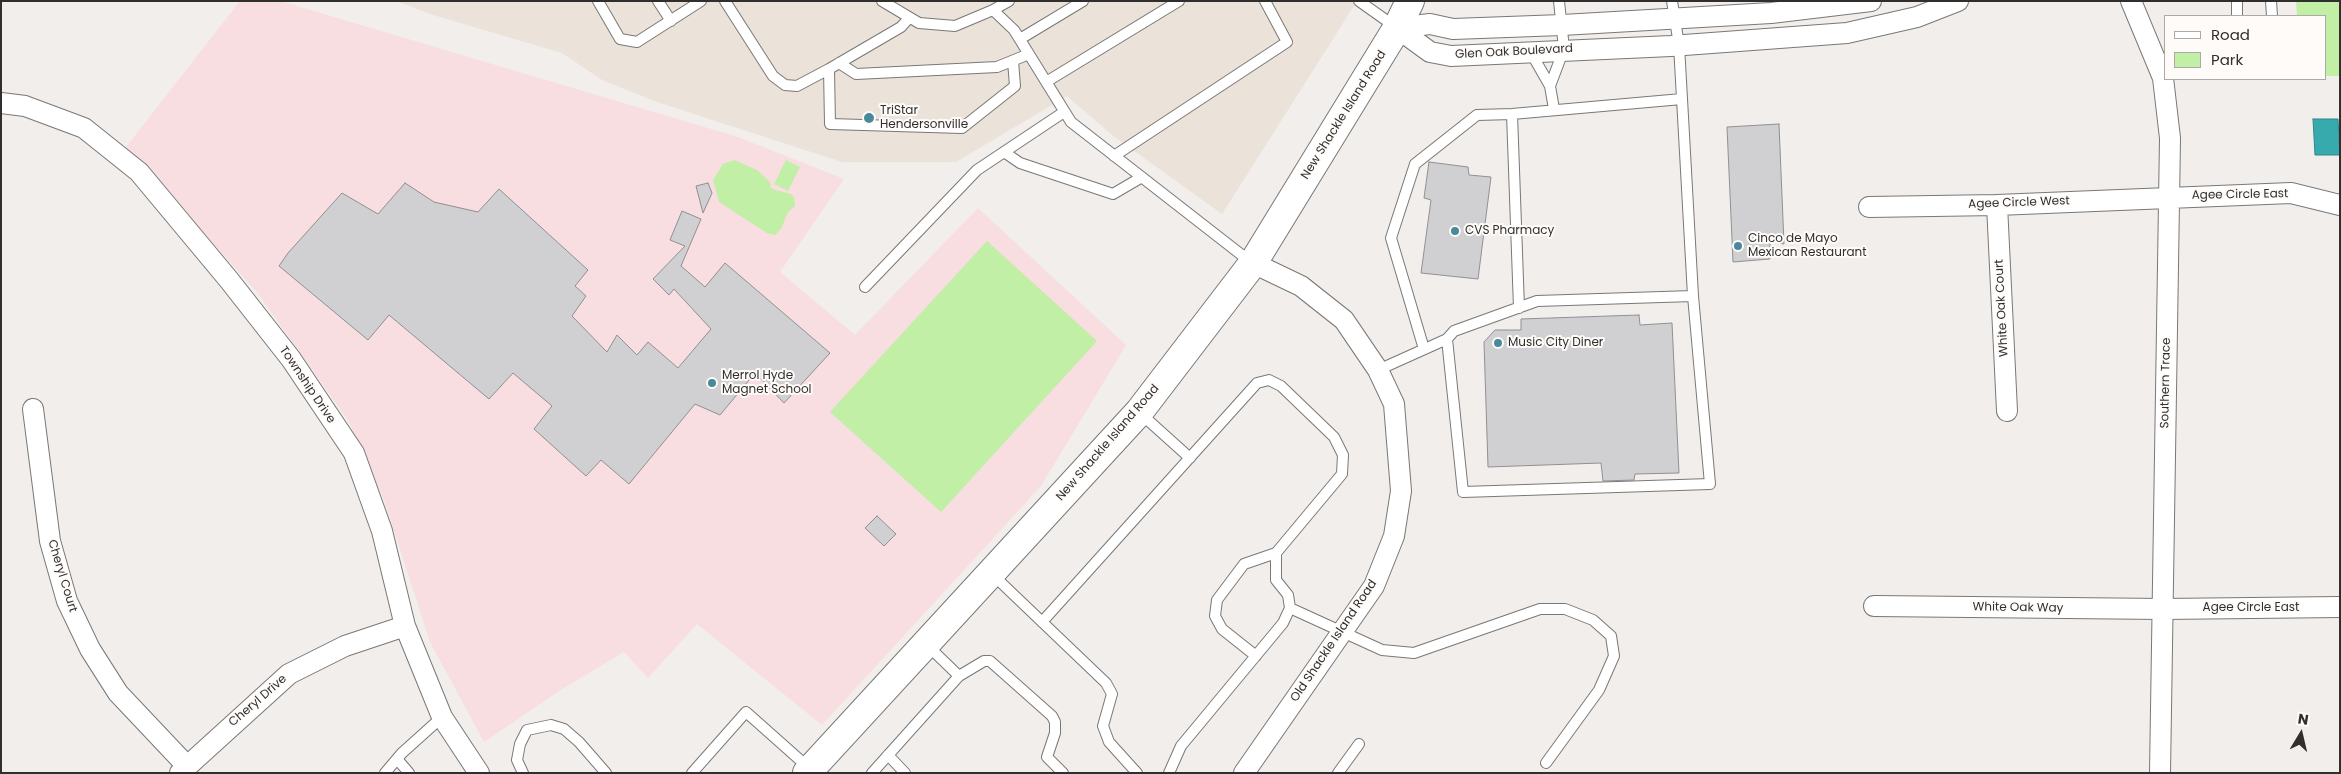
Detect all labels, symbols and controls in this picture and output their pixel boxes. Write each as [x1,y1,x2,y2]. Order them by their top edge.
legend [2164,15,2326,80]
text: Road [2211,24,2250,45]
street label: Glen Oak Boulevard [1455,42,1573,62]
street label: New Shackle Island Road [1298,48,1390,182]
text: Park [2211,49,2243,70]
place label: TriStar Hendersonville [880,104,968,132]
marker: TriStar Hendersonville [862,111,876,125]
street label: Agee Circle East [2192,187,2288,203]
street label: Agee Circle West [1968,194,2070,212]
place label: CVS Pharmacy [1465,224,1554,238]
marker: CVS Pharmacy [1449,225,1461,237]
place label: Cinco de Mayo Mexican Restaurant [1748,232,1867,260]
marker: Cinco de Mayo Mexican Restaurant [1732,240,1744,252]
street label: White Oak Court [1992,259,2012,357]
place label: Music City Diner [1508,336,1603,350]
marker: Music City Diner [1492,337,1504,349]
street label: Southern Trace [2158,337,2174,429]
street label: Township Drive [276,344,338,426]
place label: Merrol Hyde Magnet School [722,369,812,397]
marker: Merrol Hyde Magnet School [706,377,718,389]
street label: New Shackle Island Road [1054,382,1162,504]
street label: Cheryl Court [44,538,80,614]
street label: Old Shackle Island Road [1288,577,1380,705]
street label: White Oak Way [1972,600,2064,616]
street label: Agee Circle East [2203,601,2299,615]
street label: Cheryl Drive [226,672,290,730]
text: N [2297,708,2310,730]
north arrow [2276,709,2326,759]

